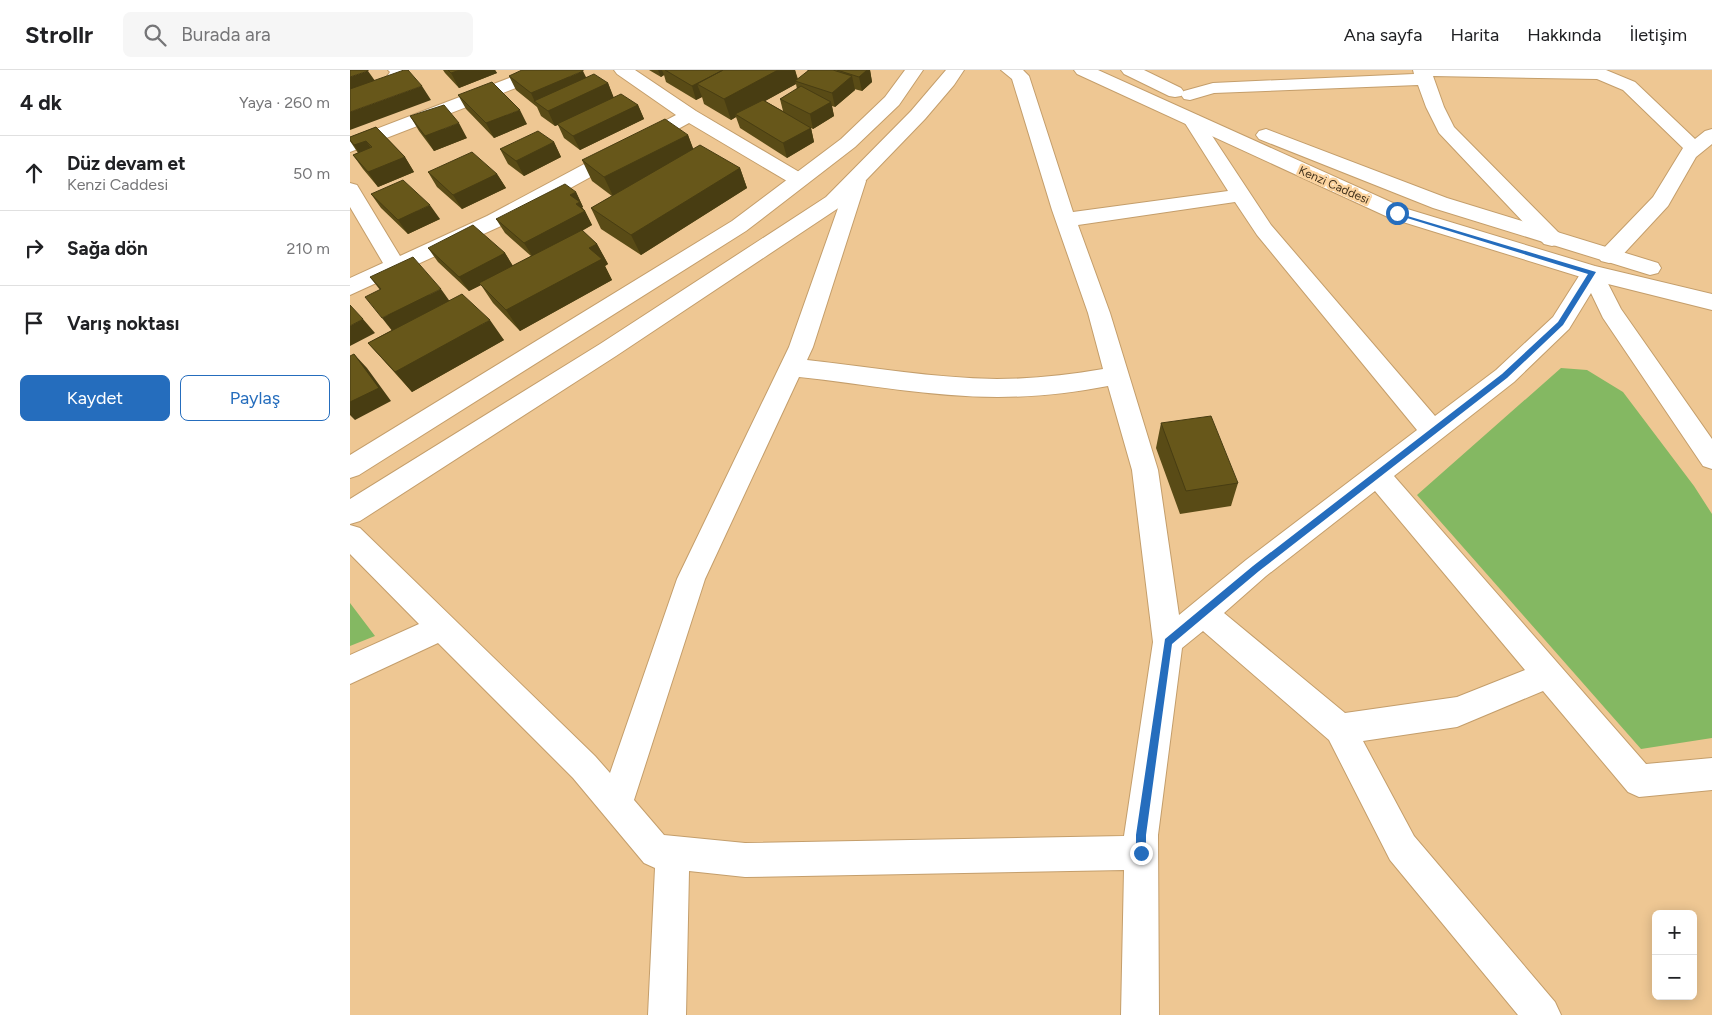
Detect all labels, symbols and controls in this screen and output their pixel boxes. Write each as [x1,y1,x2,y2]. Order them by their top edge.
search box [123,12,473,57]
text: Strollr [25,20,93,49]
icon: search [141,21,169,49]
text: Burada ara [181,23,271,46]
text: Ana sayfa [1344,24,1422,46]
text: Harita [1450,24,1499,46]
text: Hakkında [1527,24,1601,46]
text: İletişim [1629,24,1687,46]
text: 4 dk [20,90,62,115]
text: Yaya · 260 m [239,93,330,112]
text: Düz devam et [67,152,186,175]
icon: ahead [20,159,48,187]
street label: Kenzi Caddesi [1296,163,1372,207]
text: 50 m [293,164,330,183]
text: Kenzi Caddesi [67,175,168,194]
route start [1386,202,1409,225]
icon: right [20,234,48,262]
text: Sağa dön [67,237,148,260]
text: 210 m [287,239,330,258]
icon: arrive [20,309,48,337]
text: Varış noktası [67,312,179,335]
button: Kaydet [20,375,170,421]
button: Paylaş [180,375,330,421]
route end [1130,842,1153,865]
map controls [1652,910,1697,1000]
button: + [1652,910,1697,955]
button: − [1652,955,1697,1000]

